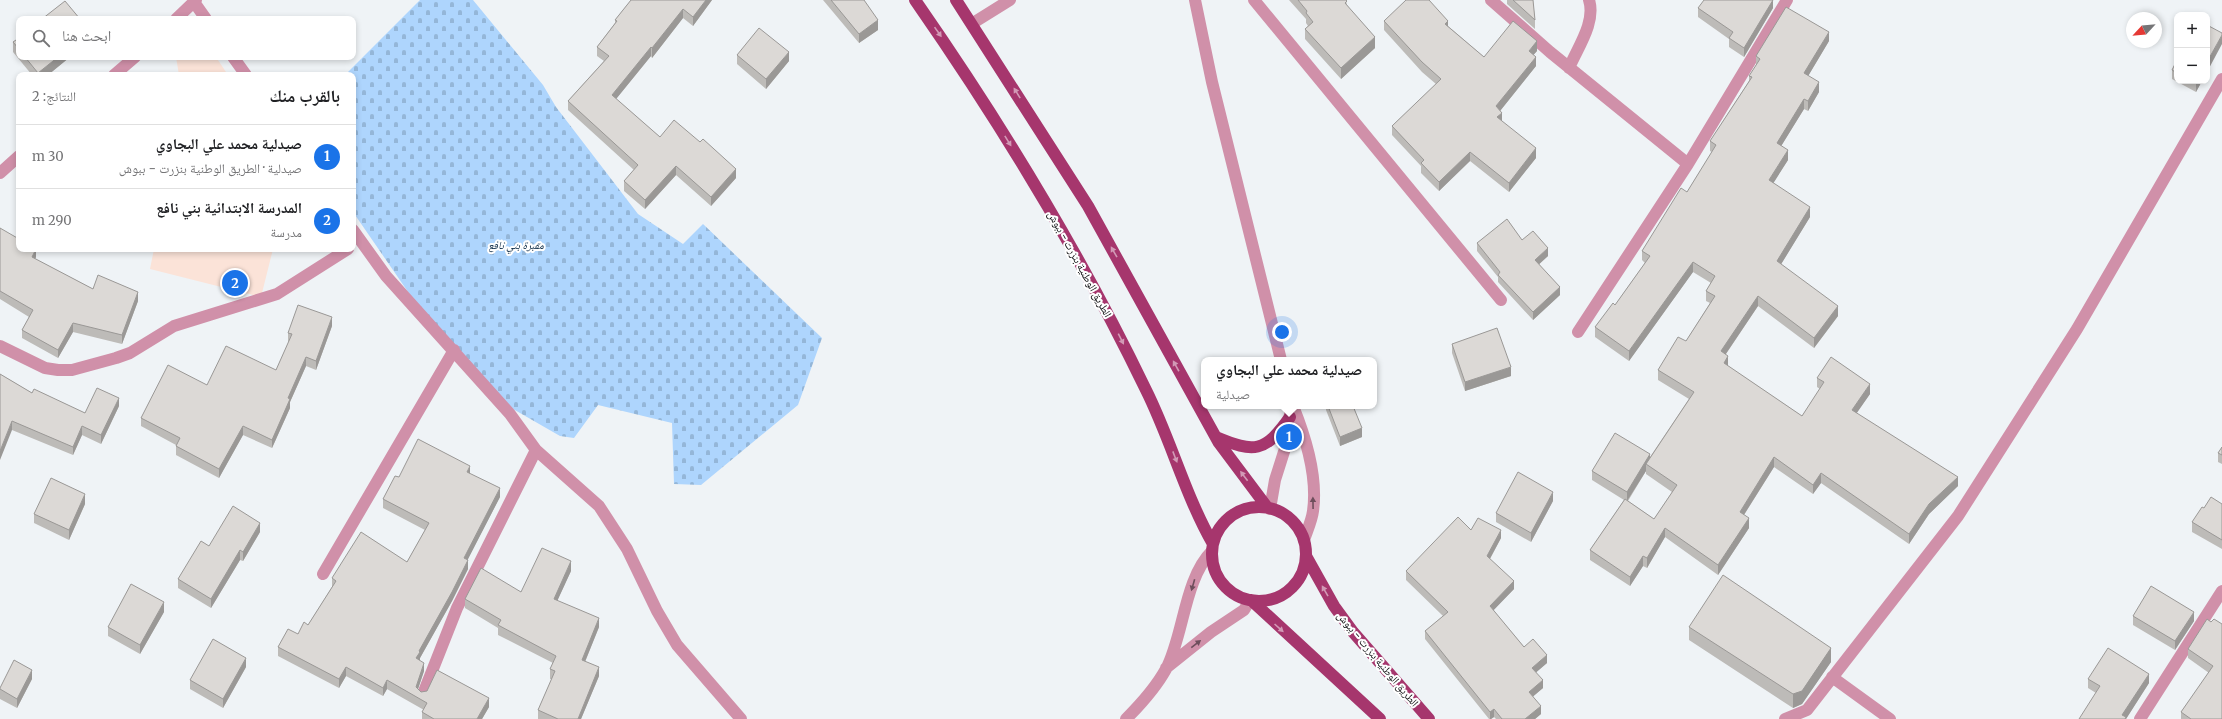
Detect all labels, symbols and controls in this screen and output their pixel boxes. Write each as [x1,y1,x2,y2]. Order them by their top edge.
north arrow [2126,12,2162,48]
map controls [2174,12,2210,84]
button: + [2174,12,2210,48]
search box [16,16,356,60]
text: ابحث هنا [62,26,111,45]
icon: search [30,27,52,49]
one-way arrow [934,27,942,37]
button: − [2174,48,2210,84]
text: بالقرب منك [270,85,340,107]
one-way arrow [1013,87,1020,99]
text: النتائج: 2 [32,88,76,105]
text: صيدلية محمد علي البجاوي [156,134,302,153]
one-way arrow [1005,135,1012,147]
text: 30 m [32,148,64,165]
text: 1 [324,148,330,165]
text: صيدلية · الطريق الوطنية بنزرت - ببوش [119,160,302,177]
text: المدرسة الابتدائية بني نافع [156,198,302,217]
street label: الطريق الوطنية بنزرت - ببوش [1045,208,1115,320]
text: 290 m [32,212,72,229]
text: 2 [323,212,331,229]
text: مدرسة [270,224,302,241]
park label: مقبرة بني نافع [488,238,544,254]
one-way arrow [1110,246,1117,257]
pin: 2 [222,268,248,298]
your location [1272,322,1292,342]
one-way arrow [1118,334,1124,345]
popup [1201,357,1377,409]
one-way arrow [1172,360,1179,372]
text: صيدلية محمد علي البجاوي [1216,360,1362,379]
text: صيدلية [1216,386,1250,403]
pin: 1 [1276,422,1302,452]
one-way arrow [1173,452,1179,464]
one-way arrow [1240,470,1249,481]
one-way arrow [1310,496,1316,509]
one-way arrow [1190,579,1196,591]
one-way arrow [1322,585,1329,597]
street label: الطريق الوطنية بنزرت - ببوش [1334,609,1422,709]
one-way arrow [1274,623,1285,632]
one-way arrow [1191,639,1202,648]

